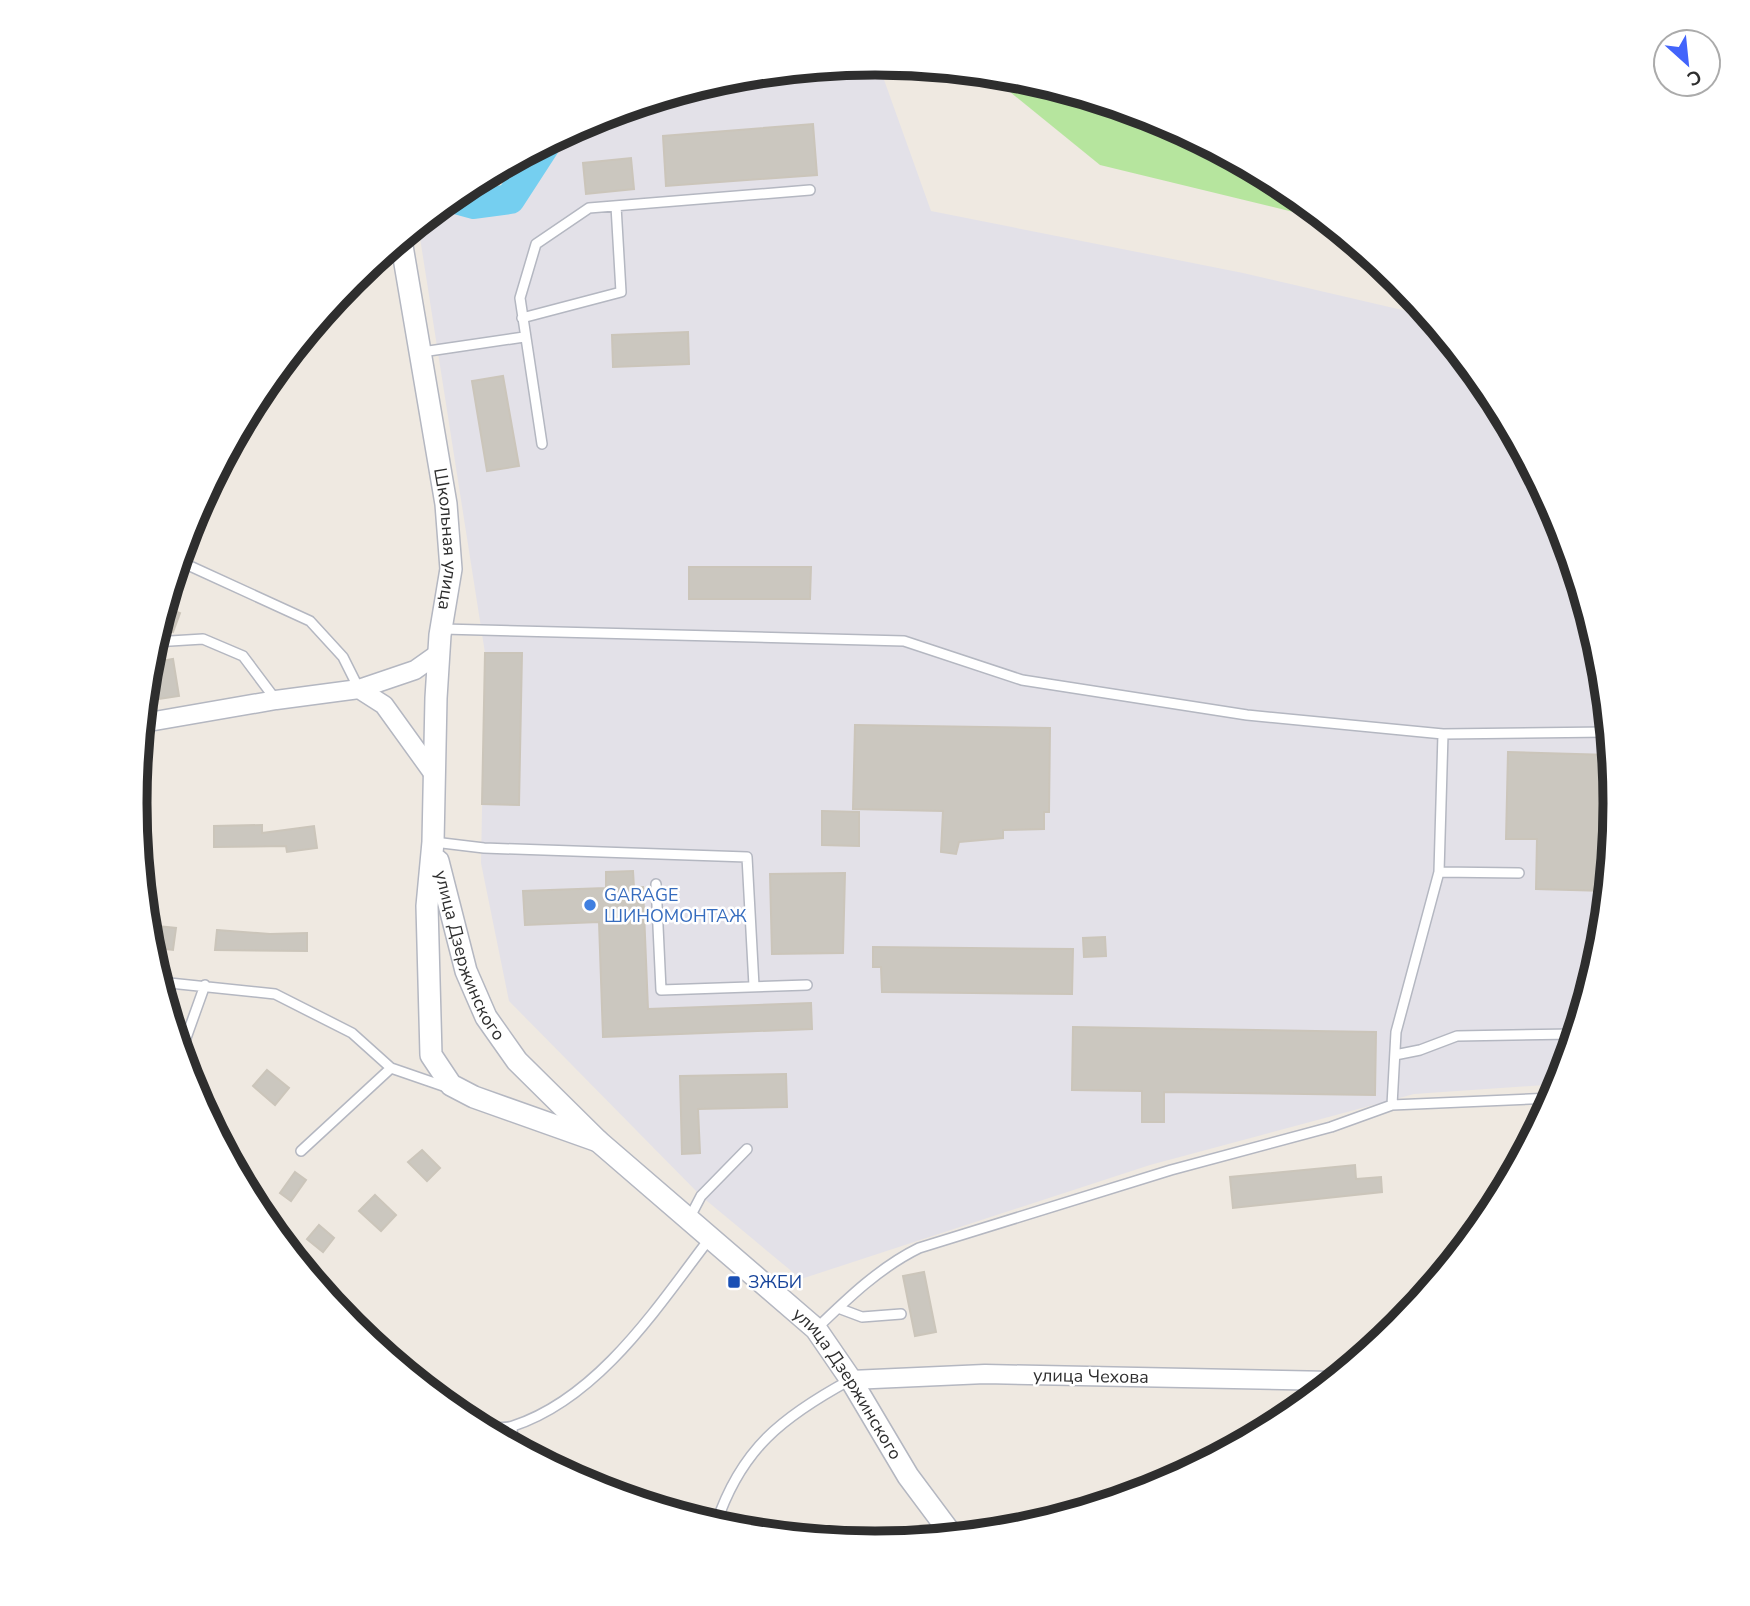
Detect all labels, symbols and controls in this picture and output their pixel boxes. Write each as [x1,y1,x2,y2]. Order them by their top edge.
north arrow [1652,28,1722,98]
text: С [1683,63,1706,92]
street label: Школьная улица [428,466,463,612]
street label: улица Дзержинского [429,868,511,1045]
place label: GARAGE ШИНОМОНТАЖ [604,883,747,928]
marker: GARAGE ШИНОМОНТАЖ [582,897,598,913]
place label: ЗЖБИ [748,1270,802,1294]
marker: ЗЖБИ [726,1274,742,1290]
street label: улица Дзержинского [788,1302,908,1464]
street label: улица Чехова [1033,1363,1149,1389]

